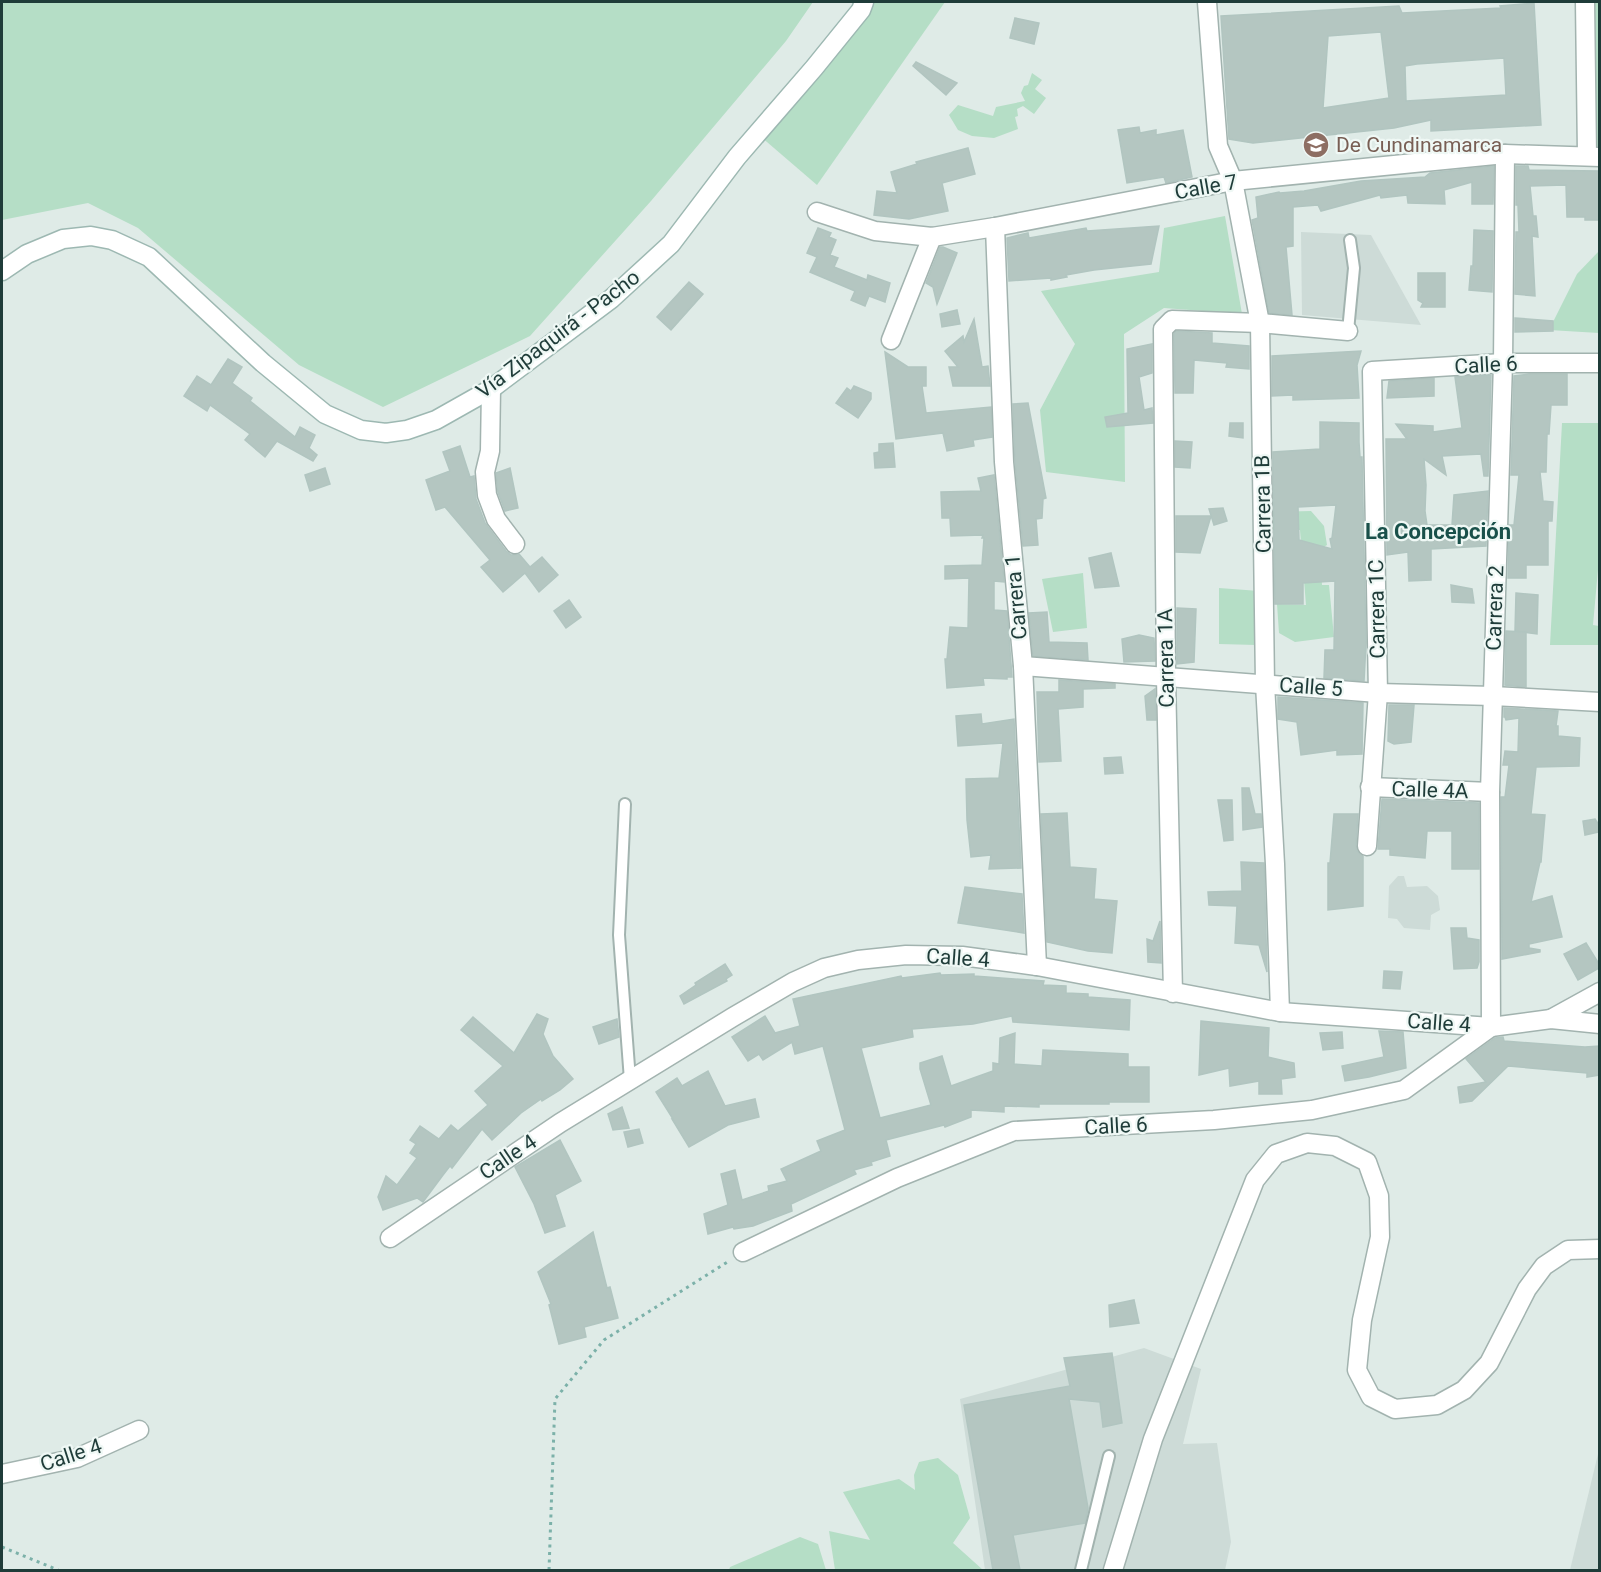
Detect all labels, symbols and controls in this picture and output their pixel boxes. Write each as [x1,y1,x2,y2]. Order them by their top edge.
school or university icon: De Cundinamarca [1301,130,1331,160]
place label: De Cundinamarca [1336,133,1502,157]
street label: Calle 7 [1173,170,1239,204]
street label: Vía Zipaquirá - Pacho [472,265,644,403]
street label: Calle 6 [1454,351,1518,379]
street label: Carrera 1B [1250,455,1276,553]
district label: La Concepción [1365,519,1511,544]
street label: Carrera 1 [1000,553,1032,641]
street label: Carrera 1C [1364,559,1390,659]
street label: Carrera 2 [1482,565,1508,651]
street label: Carrera 1A [1153,608,1179,708]
street label: Calle 5 [1279,673,1343,701]
street label: Calle 4A [1391,777,1469,803]
street label: Calle 4 [926,944,991,972]
street label: Calle 4 [1407,1009,1472,1037]
street label: Calle 6 [1084,1112,1148,1140]
street label: Calle 4 [475,1129,541,1185]
street label: Calle 4 [37,1434,105,1476]

